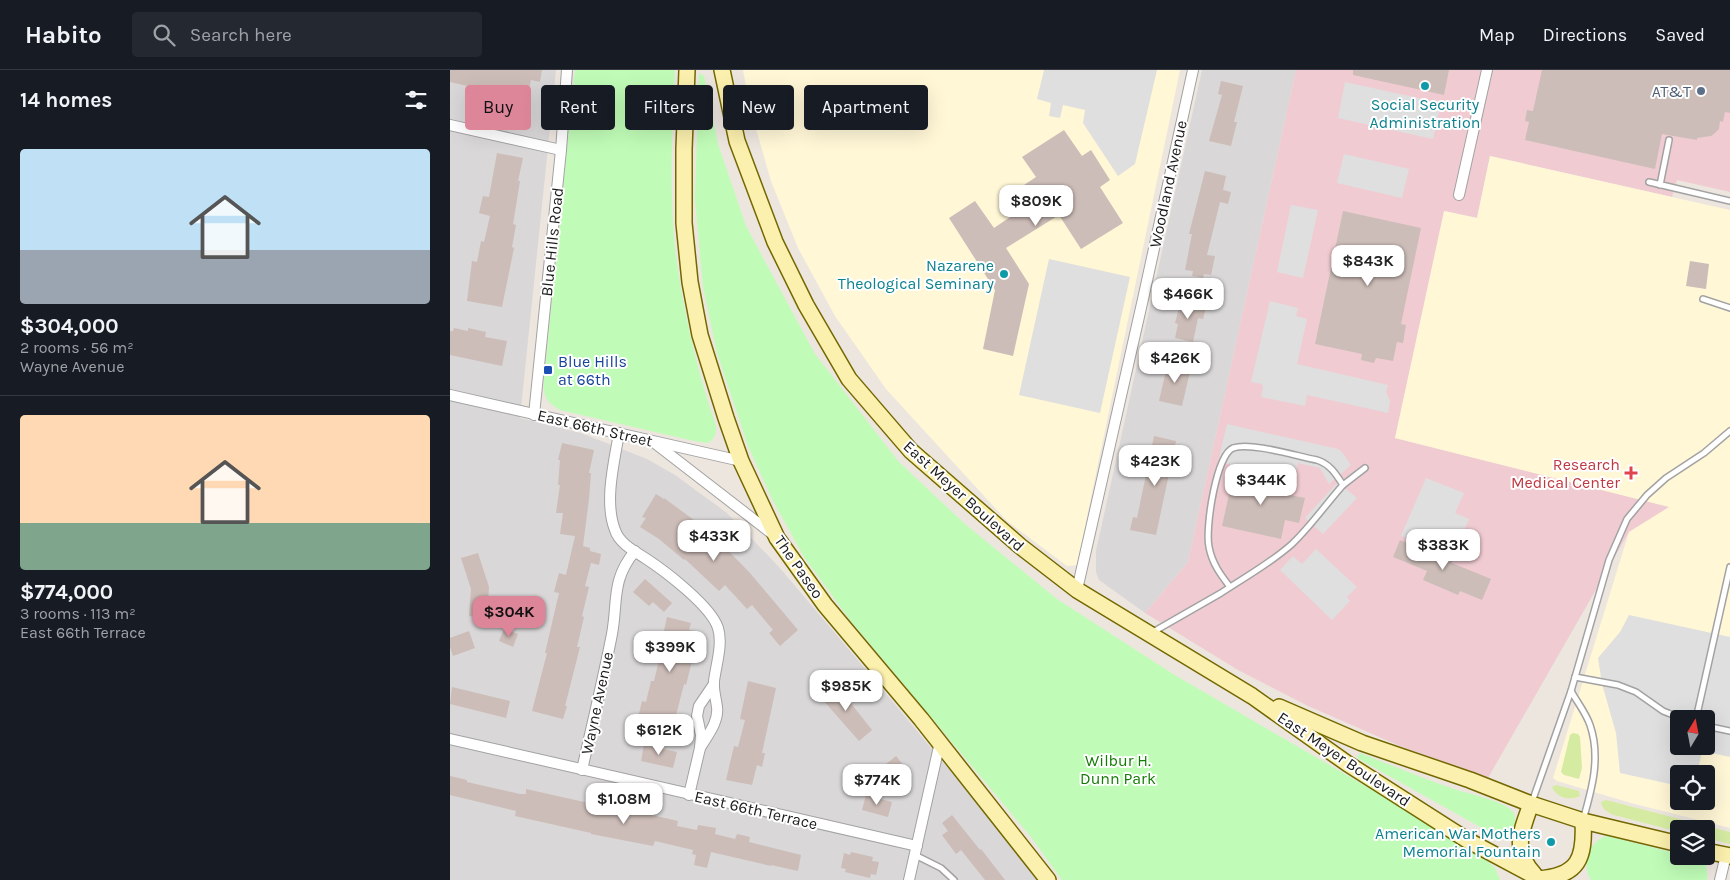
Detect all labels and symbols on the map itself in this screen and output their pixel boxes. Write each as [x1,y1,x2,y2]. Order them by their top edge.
marker: Social Security Administration [1419,80,1431,92]
place label: AT&T [1652,82,1691,101]
marker: AT&T [1695,85,1707,97]
place label: Social Security Administration [1369,95,1481,132]
street label: Woodland Avenue [1145,119,1191,249]
pin: $809K [1001,184,1071,227]
street label: Blue Hills Road [537,187,567,297]
pin: $843K [1333,244,1403,287]
place label: Nazarene Theological Seminary [838,256,995,293]
marker: Nazarene Theological Seminary [998,268,1010,280]
pin: $466K [1153,278,1223,320]
pin: $426K [1140,342,1210,384]
place label: Blue Hills at 66th [558,352,627,389]
marker: Blue Hills at 66th [542,364,554,376]
street label: East 66th Street [535,405,655,451]
street label: East Meyer Boulevard [900,437,1028,555]
pin: $423K [1120,444,1190,487]
place label: Research Medical Center [1511,455,1620,492]
pin: $344K [1226,464,1296,506]
marker: Research Medical Center [1624,466,1638,480]
pin: $433K [679,520,749,562]
pin: $383K [1408,528,1478,571]
street label: The Paseo [770,532,828,602]
pin: $304K [474,596,544,638]
pin: $399K [635,630,705,673]
street label: Wayne Avenue [577,650,617,756]
pin: $985K [811,670,881,712]
street label: East Meyer Boulevard [1274,707,1414,811]
north arrow [1670,710,1715,755]
pin: $612K [624,714,694,756]
park label: Wilbur H. Dunn Park [1080,751,1156,788]
pin: $774K [842,764,912,806]
pin: $1.08M [583,782,665,825]
street label: East 66th Terrace [693,787,819,833]
place label: American War Mothers Memorial Fountain [1375,824,1541,861]
marker: American War Mothers Memorial Fountain [1545,836,1557,848]

